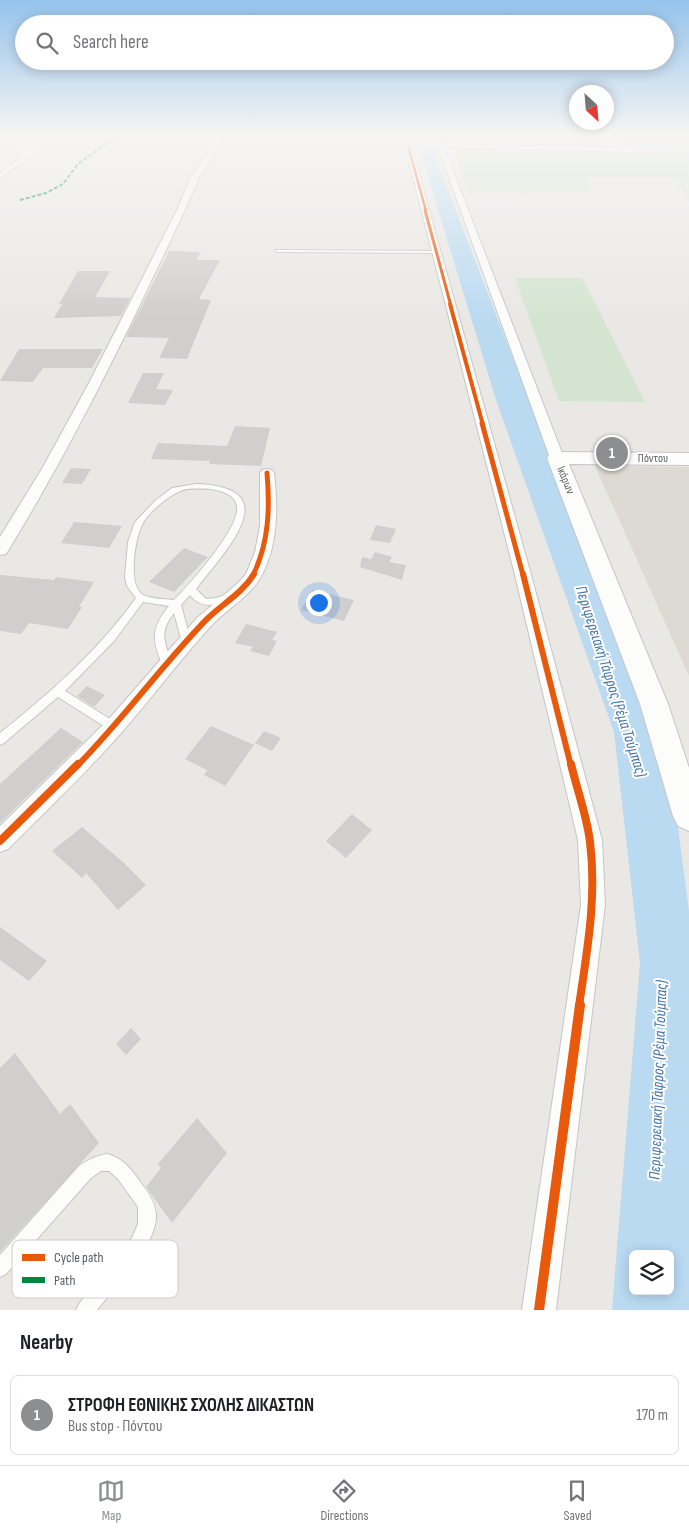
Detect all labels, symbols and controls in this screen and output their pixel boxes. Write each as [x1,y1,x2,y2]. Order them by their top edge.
search box [15,15,674,70]
icon: search [33,29,61,57]
text: Search here [73,31,149,54]
north arrow [569,85,614,130]
pin: 1 [596,434,628,472]
street label: Πόντου [638,451,668,466]
street label: Ικάρων [553,464,578,497]
water label: Περιφερειακή Τάφρος (Ρέμα Τούμπας) [571,583,651,780]
your location [306,590,332,616]
water label: Περιφερειακή Τάφρος (Ρέμα Τούμπας) [646,979,672,1180]
legend [12,1240,178,1298]
text: Cycle path [54,1249,104,1266]
map controls [629,1250,674,1295]
button: layers [629,1250,674,1295]
text: Path [54,1272,75,1289]
text: Nearby [20,1330,73,1355]
text: ΣΤΡΟΦΗ ΕΘΝΙΚΗΣ ΣΧΟΛΗΣ ΔΙΚΑΣΤΩΝ [68,1394,314,1417]
text: 1 [34,1406,40,1425]
text: 170 m [636,1406,668,1425]
text: Bus stop · Πόντου [68,1417,162,1436]
tab: Map [97,1477,125,1524]
tab: Directions [320,1477,369,1524]
tab: Saved [563,1477,592,1524]

